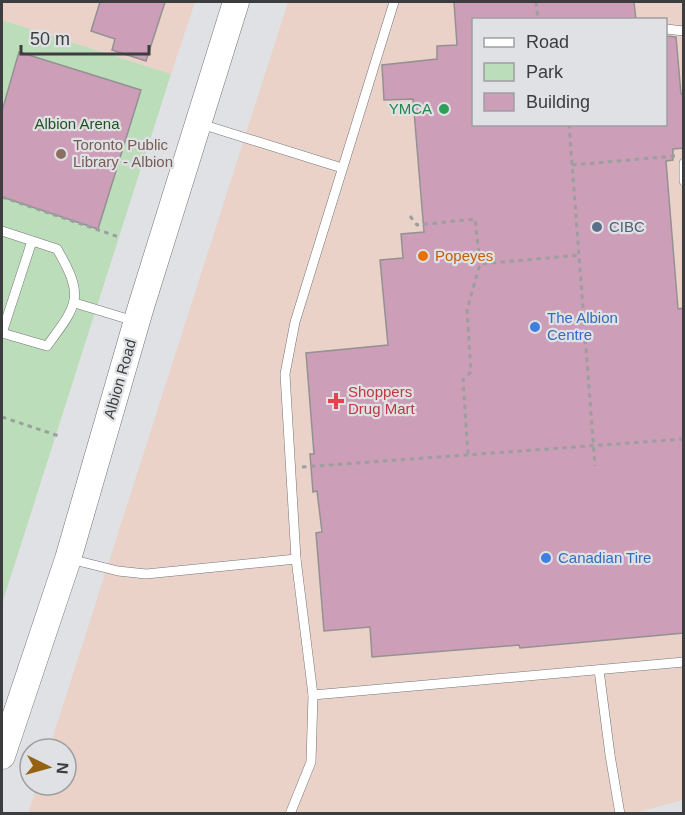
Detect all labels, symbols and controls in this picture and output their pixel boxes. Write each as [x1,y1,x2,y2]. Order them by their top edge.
scale bar [21,18,148,56]
legend [472,18,667,126]
text: 50 m [30,29,70,49]
text: Road [526,32,569,52]
text: Park [526,62,564,82]
text: Building [526,92,590,112]
place label: YMCA [389,100,432,117]
marker: YMCA [437,102,451,116]
park label: Albion Arena [34,115,120,132]
place label: Toronto Public Library - Albion [73,136,173,170]
marker: Toronto Public Library - Albion [54,147,68,161]
place label: CIBC [609,218,645,235]
marker: CIBC [590,220,604,234]
place label: Popeyes [435,247,493,264]
marker: Popeyes [416,249,430,263]
place label: The Albion Centre [547,309,618,343]
marker: The Albion Centre [528,320,542,334]
street label: Albion Road [100,337,139,420]
place label: Shoppers Drug Mart [348,383,416,417]
marker: Shoppers Drug Mart [329,394,343,408]
place label: Canadian Tire [558,549,651,566]
marker: Canadian Tire [539,551,553,565]
north arrow [18,737,78,797]
text: N [53,762,71,775]

